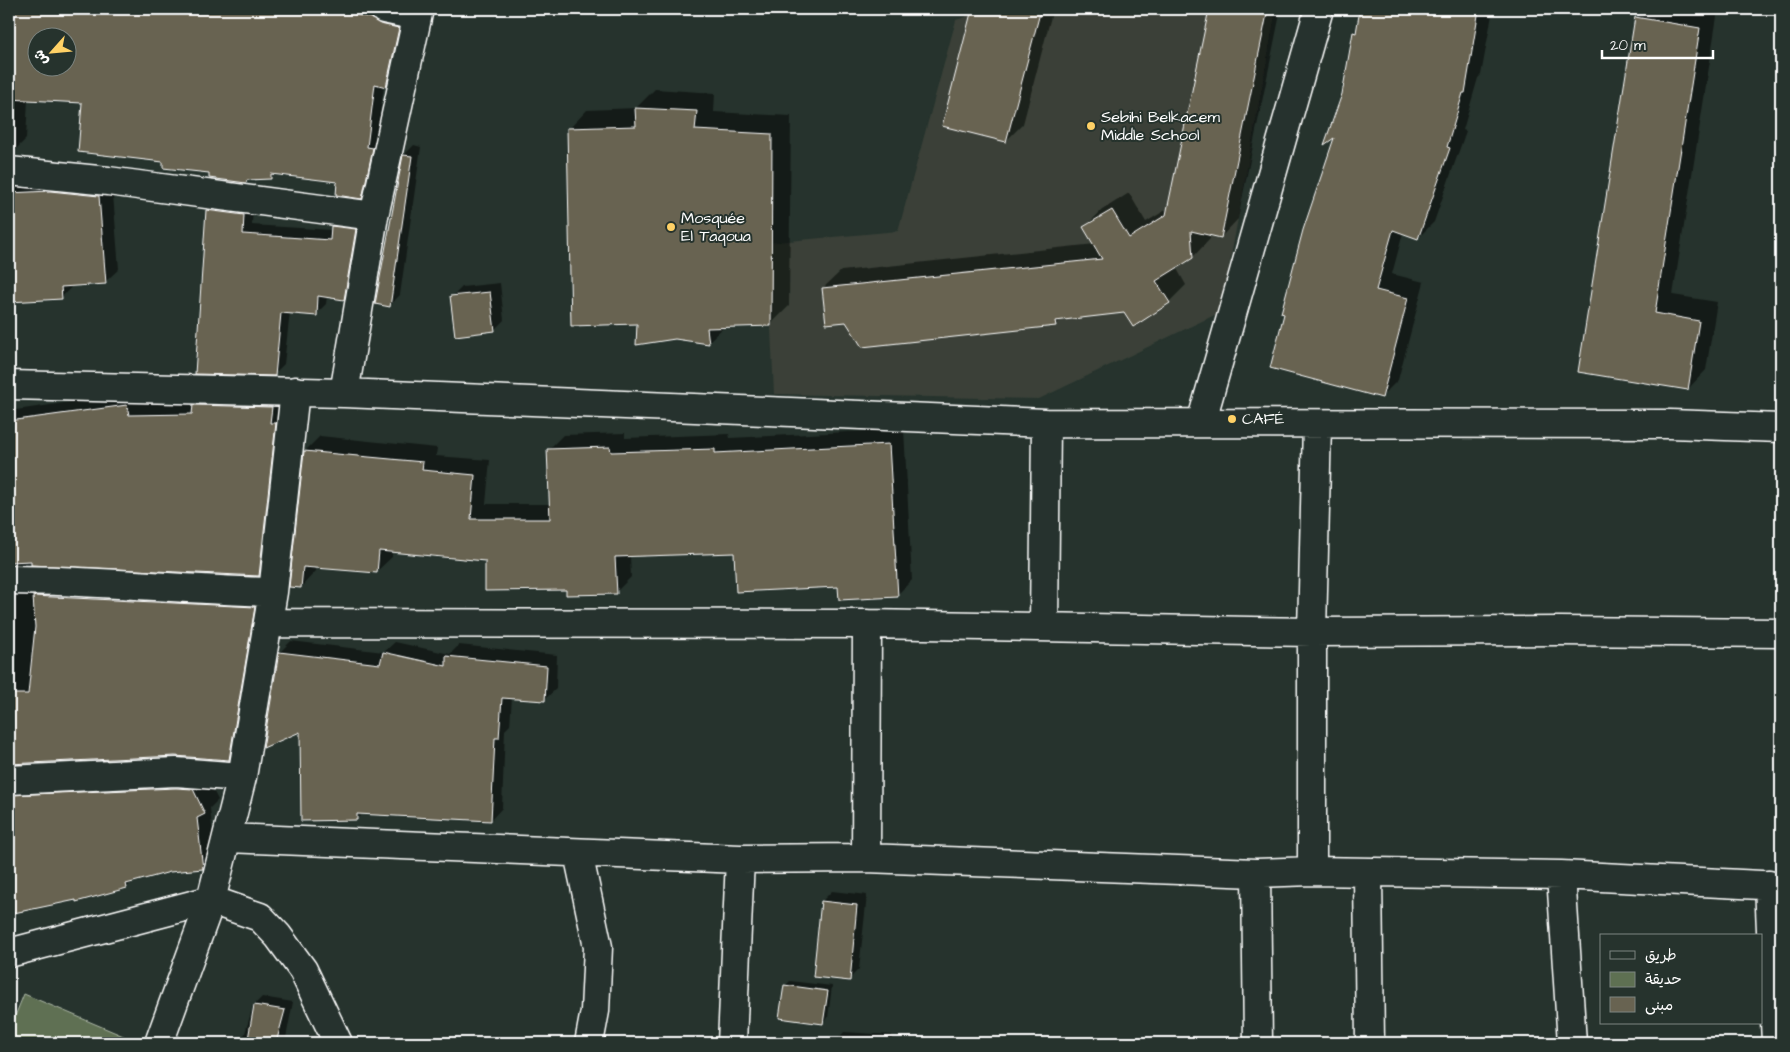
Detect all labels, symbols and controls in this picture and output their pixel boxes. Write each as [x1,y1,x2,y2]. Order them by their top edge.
north arrow [28,28,78,78]
scale bar [1602,28,1714,60]
text: 20 m [1610,35,1646,56]
text: ش [29,46,54,69]
place label: Sebihi Belkacem Middle School [1101,106,1220,146]
marker: Sebihi Belkacem Middle School [1085,120,1097,132]
place label: Mosquée El Taqoua [681,207,751,247]
marker: Mosquée El Taqoua [665,221,677,233]
place label: CAFÉ [1242,408,1285,430]
marker: CAFÉ [1226,413,1238,425]
legend [1600,934,1762,1024]
text: طريق [1645,945,1677,966]
text: حديقة [1645,969,1682,990]
text: مبنى [1645,995,1673,1016]

